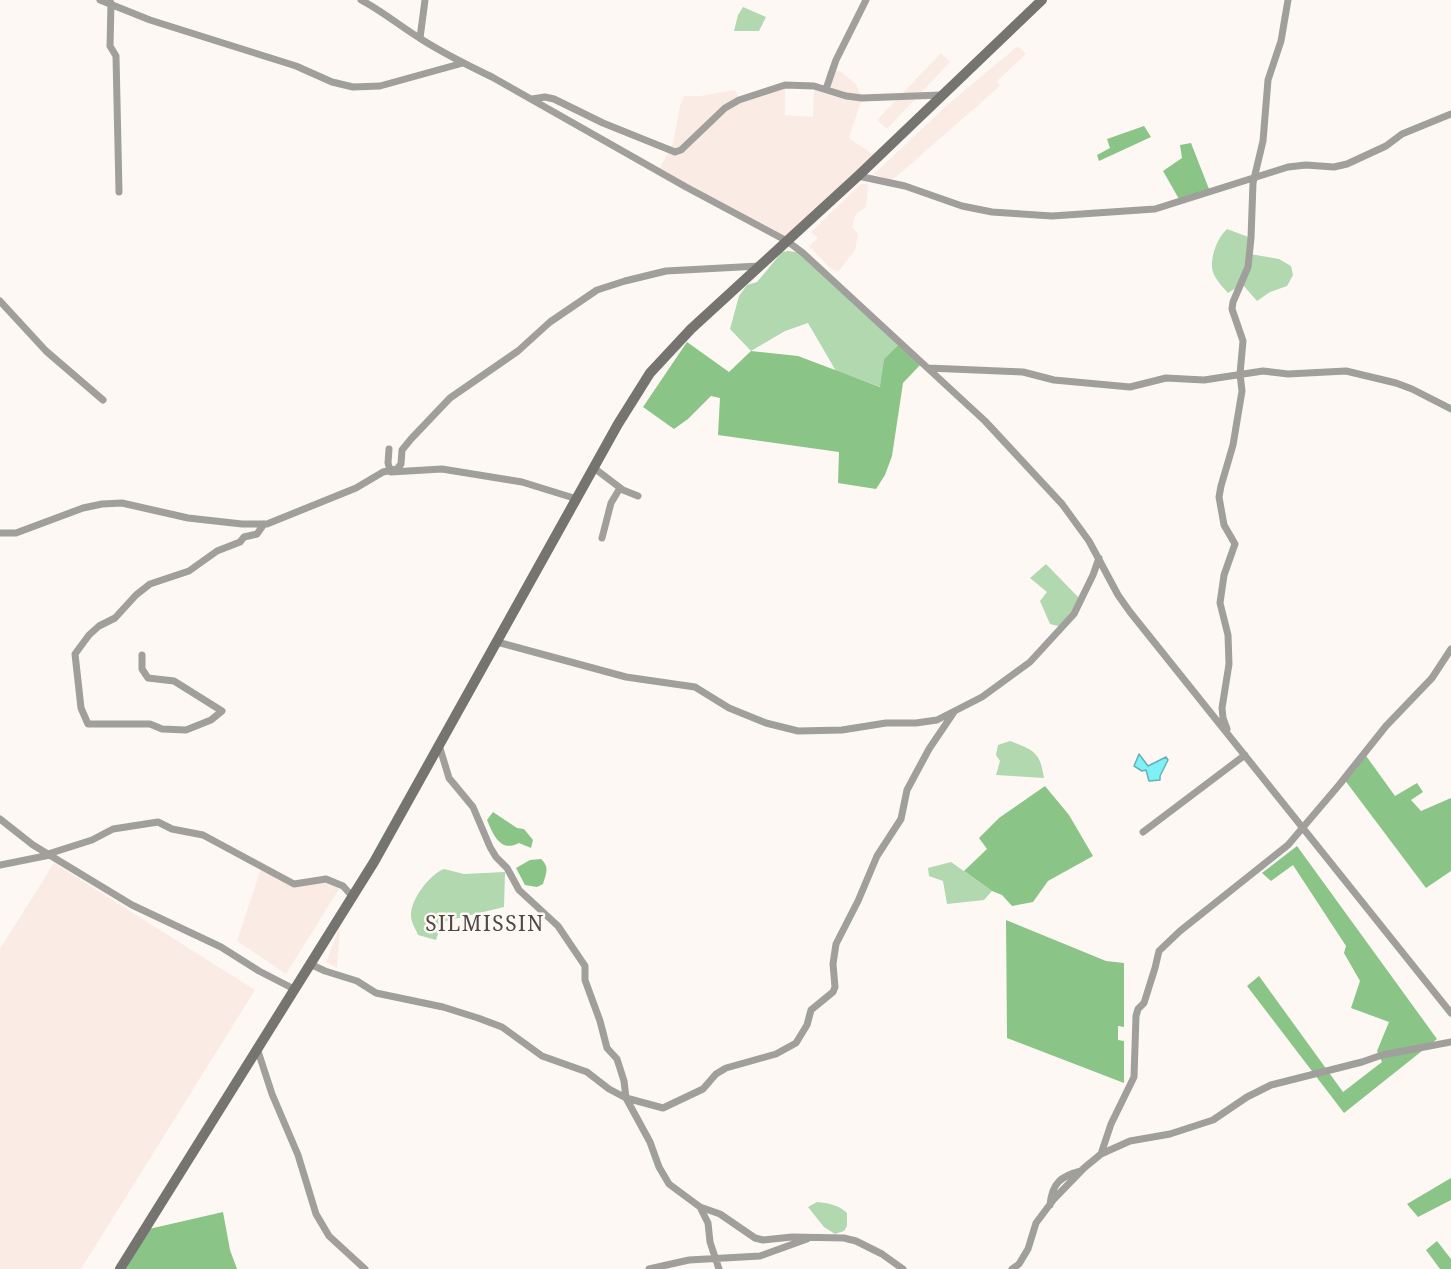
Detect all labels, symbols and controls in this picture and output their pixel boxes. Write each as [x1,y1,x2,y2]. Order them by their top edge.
district label: SILMISSIN [425,912,545,938]

